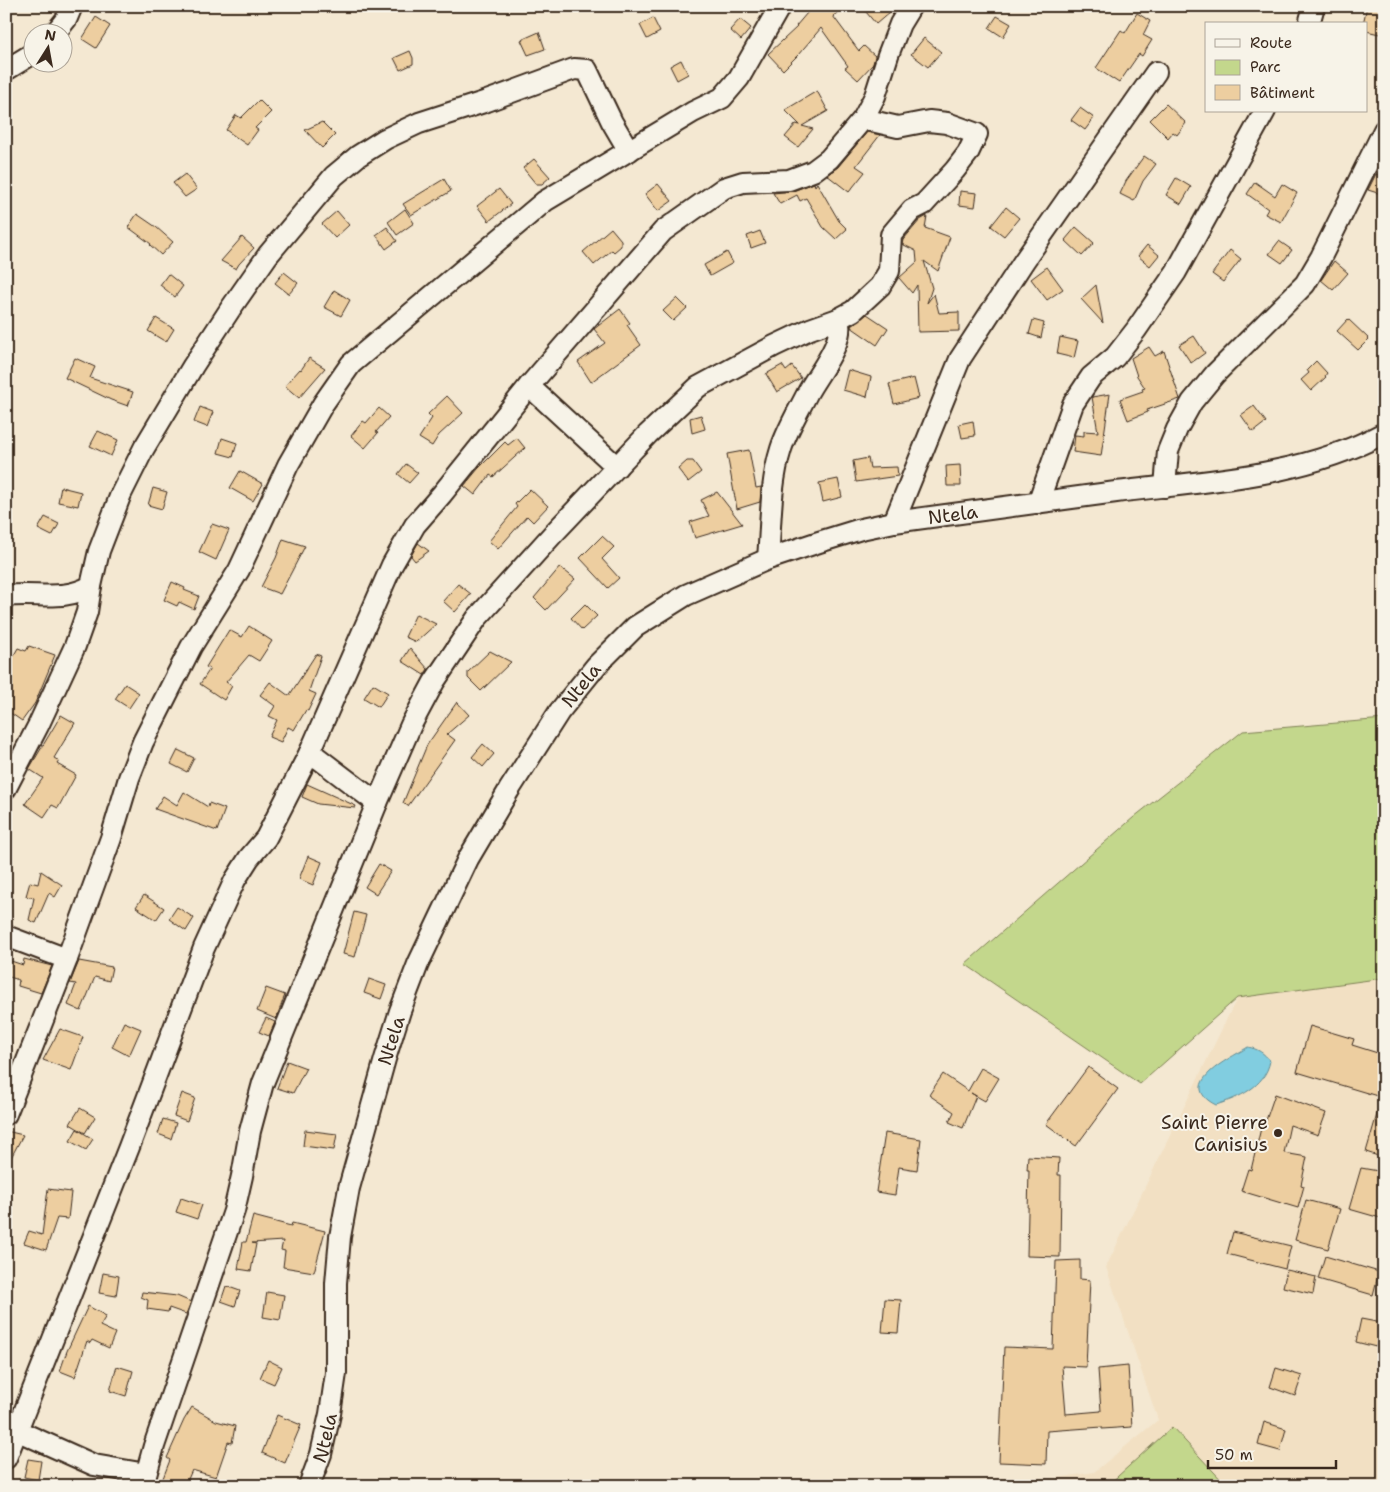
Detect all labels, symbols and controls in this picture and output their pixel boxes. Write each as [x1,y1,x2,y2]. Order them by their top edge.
north arrow [22,22,72,72]
legend [1205,22,1368,112]
text: N [43,25,58,45]
text: Route [1250,33,1292,53]
text: Parc [1250,57,1281,77]
text: Bâtiment [1250,83,1315,103]
street label: Ntela [926,498,979,530]
street label: Ntela [555,657,606,712]
street label: Ntela [371,1013,410,1068]
place label: Saint Pierre Canisius [1161,1110,1268,1157]
marker: Saint Pierre Canisius [1272,1127,1284,1139]
street label: Ntela [306,1410,342,1466]
scale bar [1208,1437,1335,1469]
text: 50 m [1215,1445,1253,1465]

